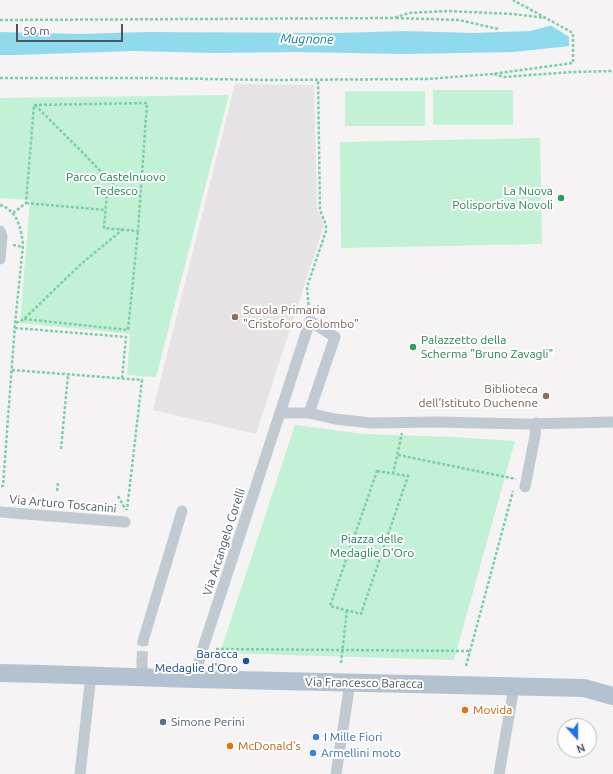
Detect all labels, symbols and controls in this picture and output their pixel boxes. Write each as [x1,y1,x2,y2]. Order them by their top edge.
scale bar [18,16,125,42]
text: 50 m [23,24,50,37]
water label: Mugnone [280,31,334,47]
park label: Parco Castelnuovo Tedesco [66,170,166,198]
place label: La Nuova Polisportiva Novoli [452,184,553,212]
marker: La Nuova Polisportiva Novoli [556,193,566,203]
place label: Scuola Primaria "Cristoforo Colombo" [243,303,359,331]
marker: Scuola Primaria "Cristoforo Colombo" [230,312,240,322]
place label: Palazzetto della Scherma "Bruno Zavagli" [421,333,553,361]
marker: Palazzetto della Scherma "Bruno Zavagli" [408,342,418,352]
place label: Biblioteca dell'Istituto Duchenne [419,382,538,410]
marker: Biblioteca dell'Istituto Duchenne [541,391,551,401]
street label: Via Arcangelo Corelli [200,487,248,597]
street label: Via Arturo Toscanini [9,492,117,516]
park label: Piazza delle Medaglie D'Oro [330,532,414,560]
place label: Baracca Medaglie d'Oro [155,647,238,675]
marker: Baracca Medaglie d'Oro [241,656,251,666]
street label: Via Francesco Baracca [305,675,423,691]
place label: Movida [473,703,512,717]
marker: Movida [460,705,470,715]
place label: Simone Perini [171,715,245,729]
marker: Simone Perini [158,717,168,727]
north arrow [557,718,597,758]
place label: I Mille Fiori [324,730,383,744]
marker: I Mille Fiori [311,732,321,742]
place label: McDonald's [238,739,301,753]
marker: McDonald's [225,741,235,751]
text: N [575,741,587,755]
place label: Armellini moto [321,746,401,760]
marker: Armellini moto [308,748,318,758]

